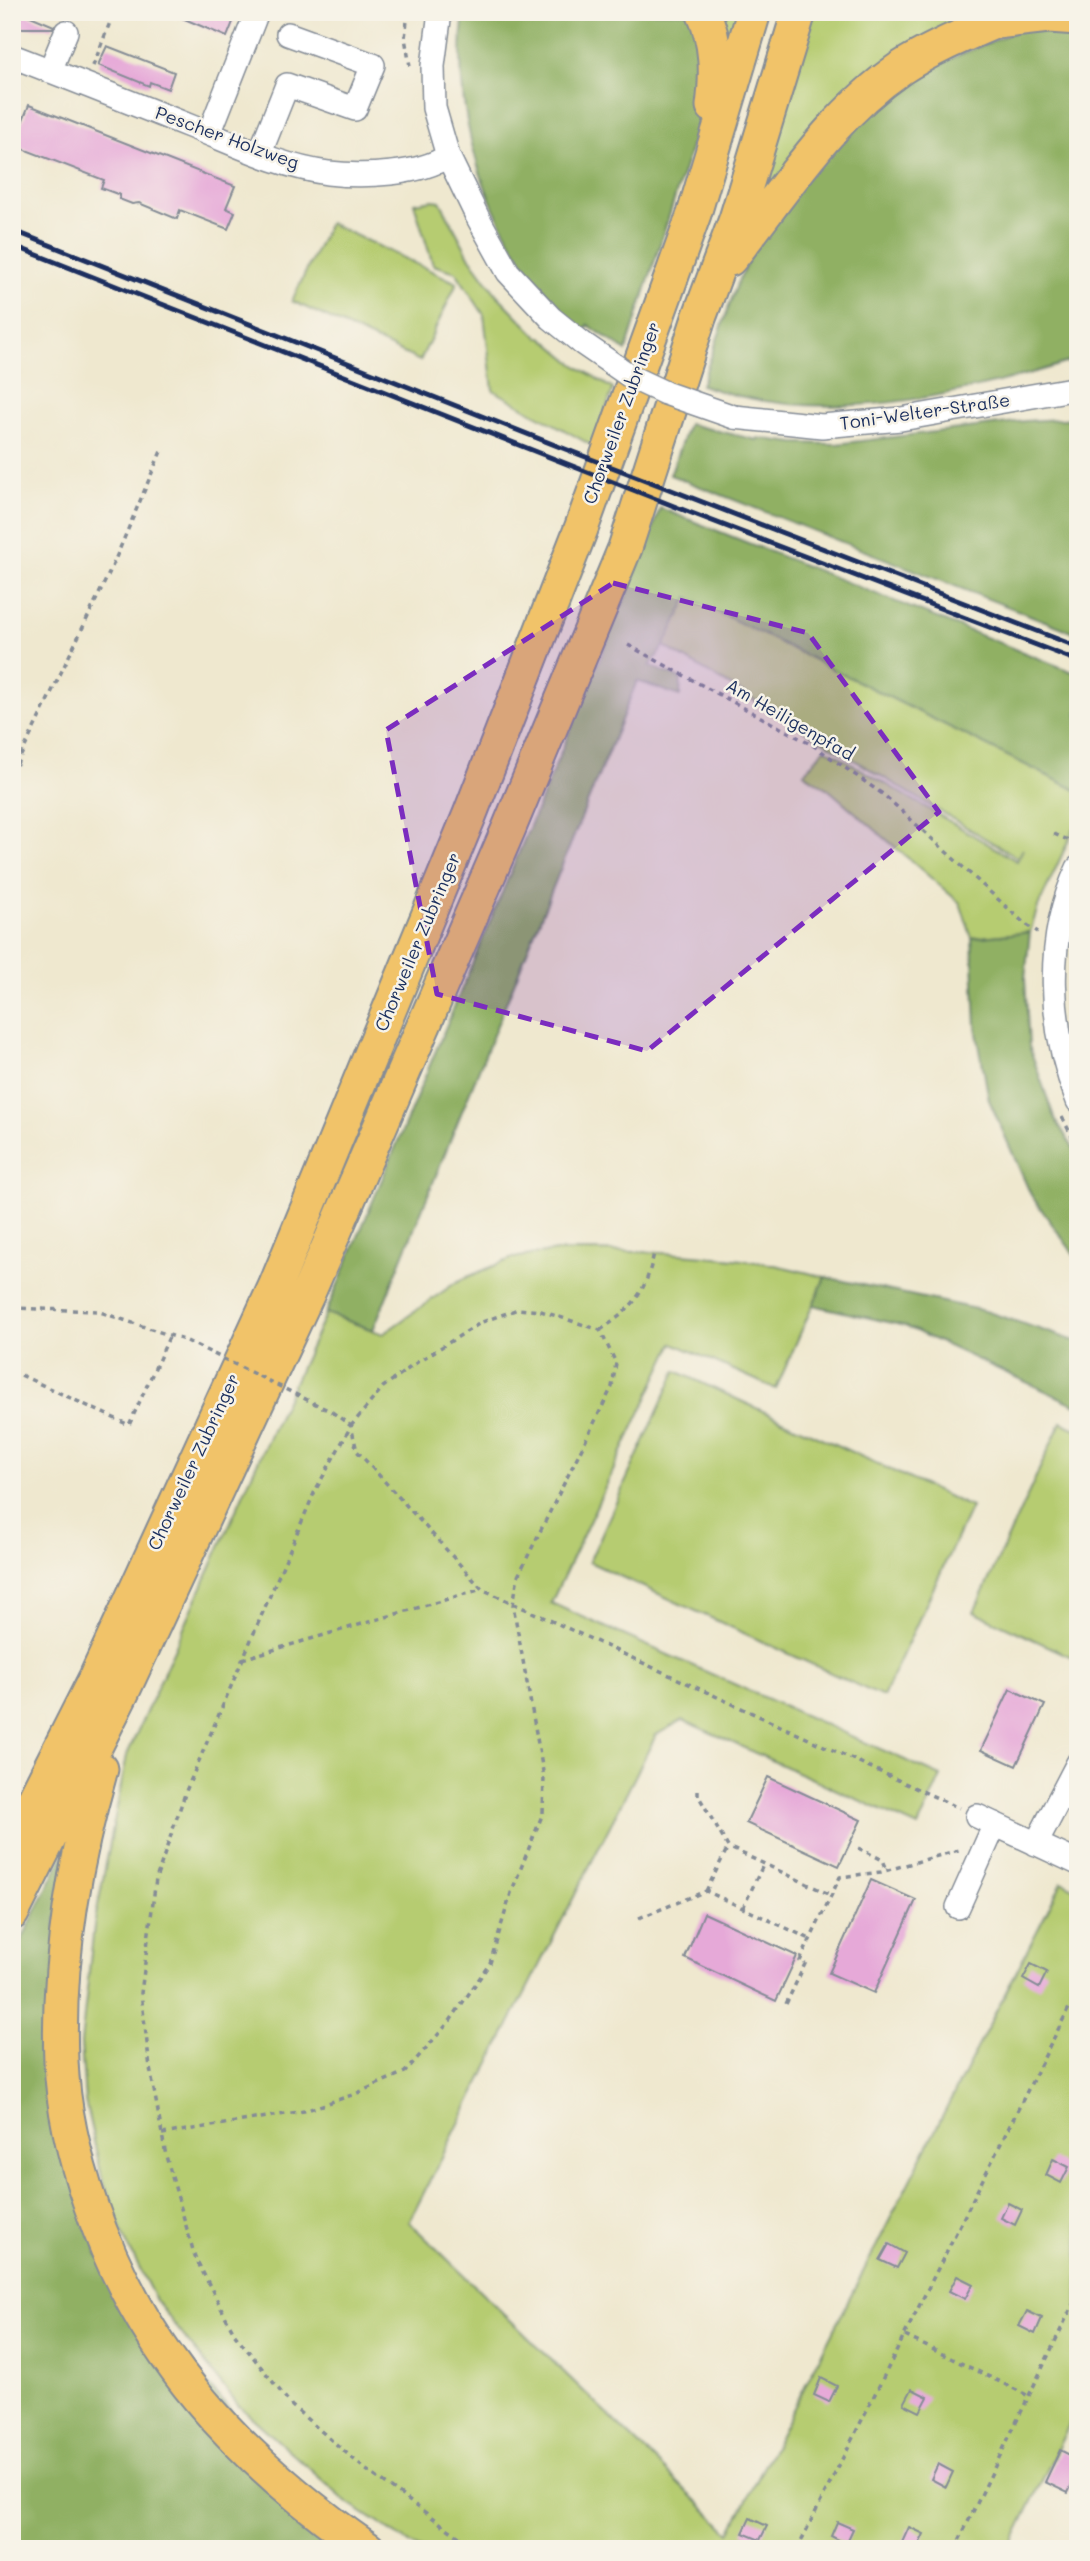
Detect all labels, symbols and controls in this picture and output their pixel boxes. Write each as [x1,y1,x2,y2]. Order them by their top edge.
street label: Pescher Holzweg [152,100,302,174]
street label: Chorweiler Zubringer [577,318,665,507]
street label: Toni-Welter-Straße [838,387,1012,435]
street label: Am Heiligenpfad [722,673,859,766]
street label: Chorweiler Zubringer [368,848,466,1035]
street label: Chorweiler Zubringer [142,1369,245,1554]

